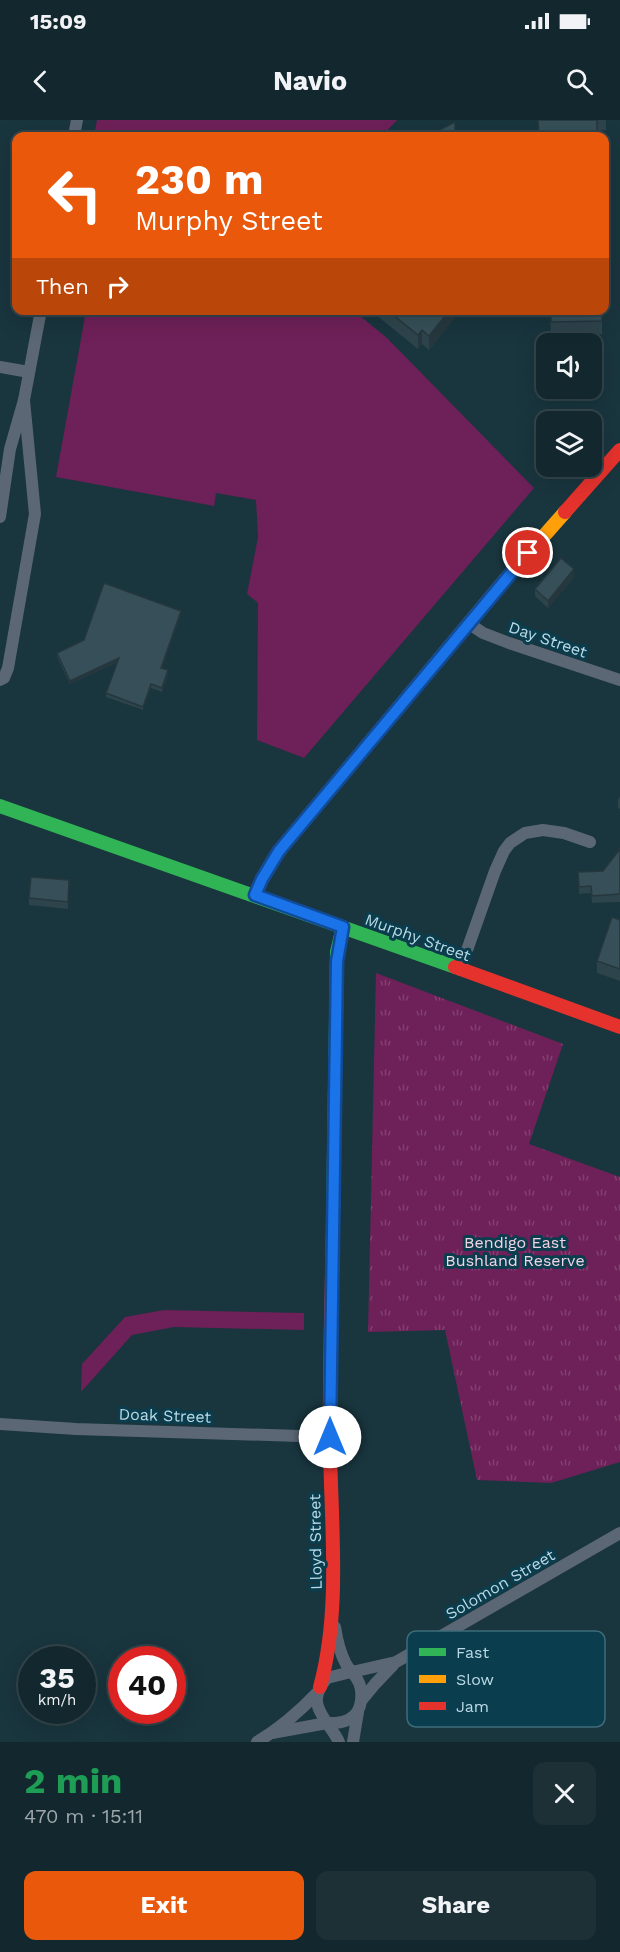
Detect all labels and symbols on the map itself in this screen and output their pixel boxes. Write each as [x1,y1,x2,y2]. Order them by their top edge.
pin [502,527,553,578]
street label: Day Street [506,617,590,662]
street label: Murphy Street [362,910,474,966]
park label: Bendigo East Bushland Reserve [445,1233,585,1270]
street label: Doak Street [118,1404,212,1427]
position arrow [298,1405,362,1469]
street label: Lloyd Street [305,1494,326,1590]
street label: Solomon Street [442,1545,558,1623]
legend [407,1631,605,1727]
text: Fast [456,1643,489,1662]
speed limit sign: 40 [108,1646,186,1724]
text: Slow [456,1670,494,1689]
text: Jam [456,1697,489,1716]

